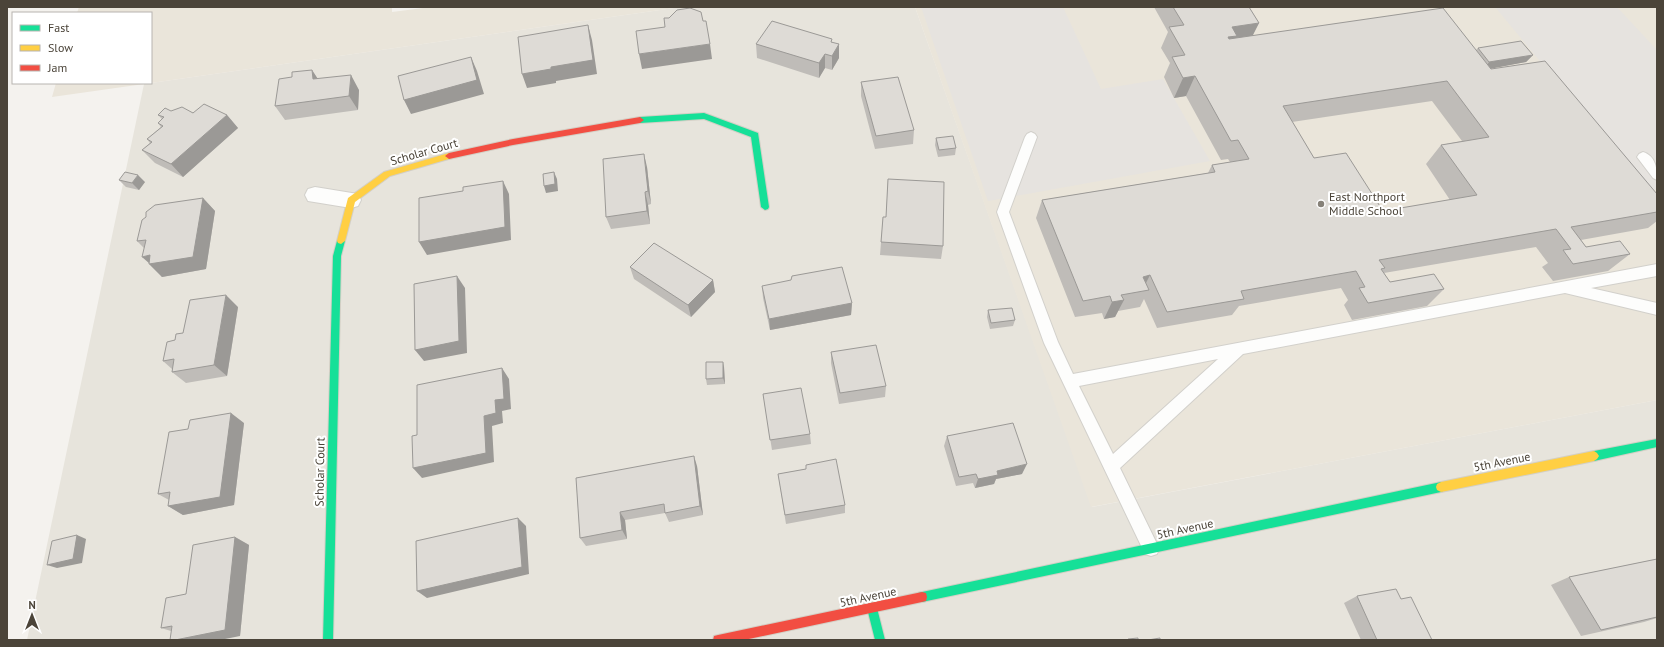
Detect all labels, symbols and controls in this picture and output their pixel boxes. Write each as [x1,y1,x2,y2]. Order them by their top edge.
legend [12,12,152,84]
text: Fast [48,20,69,35]
text: Slow [48,40,73,55]
text: Jam [47,60,67,75]
street label: Scholar Court [388,135,459,168]
place label: East Northport Middle School [1329,189,1405,218]
marker: East Northport Middle School [1316,199,1326,209]
street label: Scholar Court [311,437,328,507]
street label: 5th Avenue [1472,449,1532,474]
street label: 5th Avenue [1155,515,1215,542]
street label: 5th Avenue [838,583,898,610]
north arrow [12,595,52,635]
text: N [28,598,36,612]

